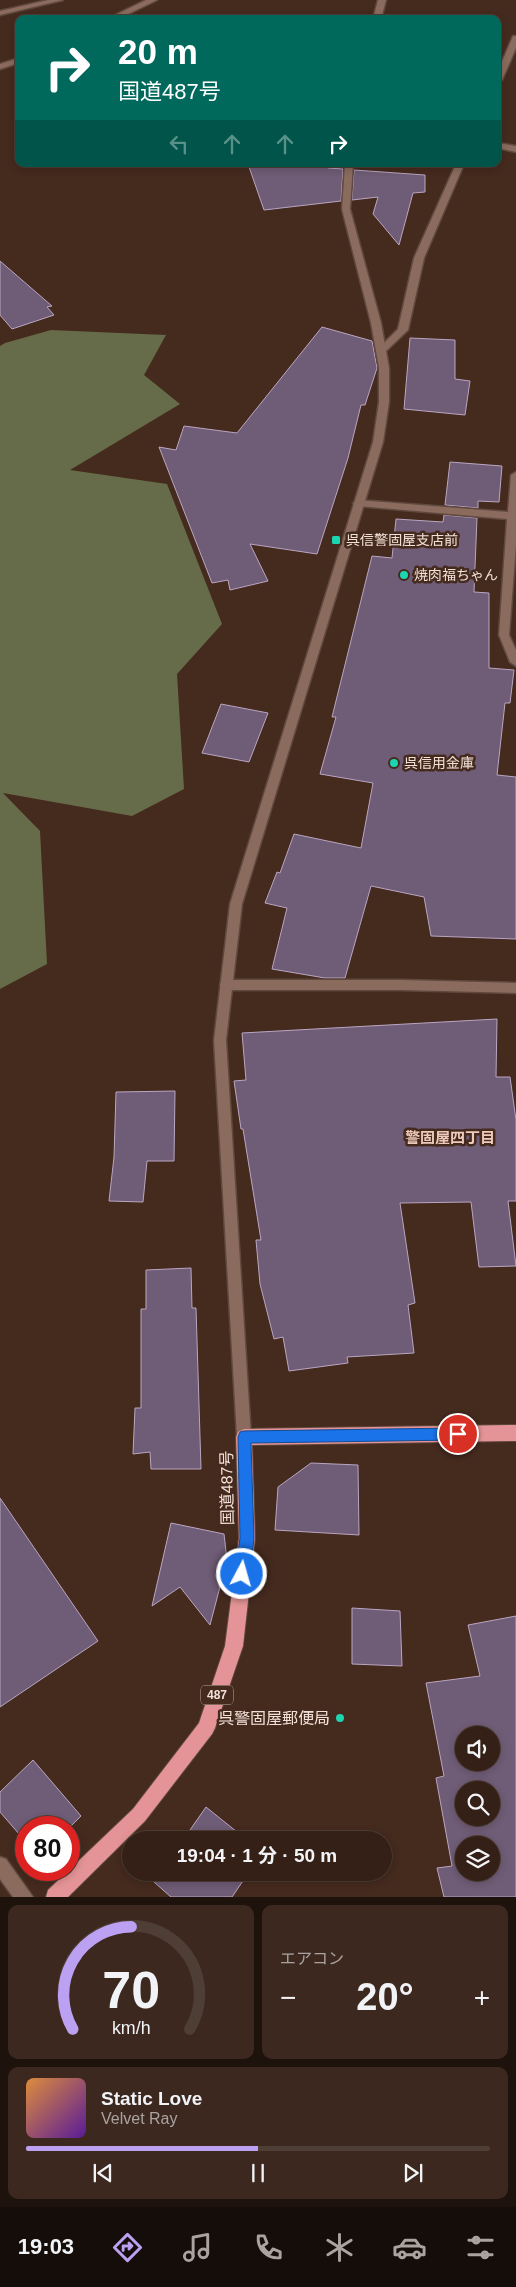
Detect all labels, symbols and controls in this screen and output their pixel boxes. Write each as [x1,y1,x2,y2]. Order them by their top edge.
text: 20 m [118,32,198,71]
icon: right [35,35,100,100]
text: 国道487号 [118,79,221,104]
icon: left [165,130,193,158]
icon: ahead [218,130,246,158]
icon: ahead [271,130,299,158]
icon: right [324,130,352,158]
place label: 呉信警固屋支店前 [346,532,458,548]
marker: 呉信警固屋支店前 [330,534,342,546]
place label: 焼肉福ちゃん [414,567,498,583]
marker: 焼肉福ちゃん [398,569,410,581]
place label: 呉信用金庫 [404,755,474,771]
marker: 呉信用金庫 [388,757,400,769]
district label: 警固屋四丁目 [405,1129,495,1146]
pin [437,1413,479,1455]
icon: arrive [444,1420,472,1448]
street label: 国道487号 [218,1451,236,1525]
position arrow [215,1547,267,1599]
road number: 487 [201,1686,233,1704]
place label: 呉警固屋郵便局 [218,1710,330,1727]
marker: 呉警固屋郵便局 [334,1712,346,1724]
map controls [455,1726,500,1881]
button: sound [455,1726,500,1771]
button: search [455,1781,500,1826]
speed limit sign: 80 [15,1816,80,1881]
button: layers [455,1836,500,1881]
text: 19:04 · 1 分 · 50 m [177,1845,337,1866]
text: エアコン [280,1950,344,1967]
text: 70 [102,1961,160,2019]
text: 20° [356,1976,414,2018]
text: − [280,1982,296,2013]
text: + [474,1982,490,2013]
text: km/h [112,2018,150,2038]
text: Static Love [101,2088,202,2109]
text: Velvet Ray [101,2110,177,2127]
icon: previous [89,2159,117,2187]
icon: pause [244,2159,272,2187]
icon: next [399,2159,427,2187]
icon: directions [110,2230,145,2265]
icon: music [180,2230,215,2265]
icon: phone [251,2230,286,2265]
icon: climate [322,2230,357,2265]
icon: car [392,2230,427,2265]
icon: filters [463,2230,498,2265]
text: 19:03 [18,2234,74,2259]

